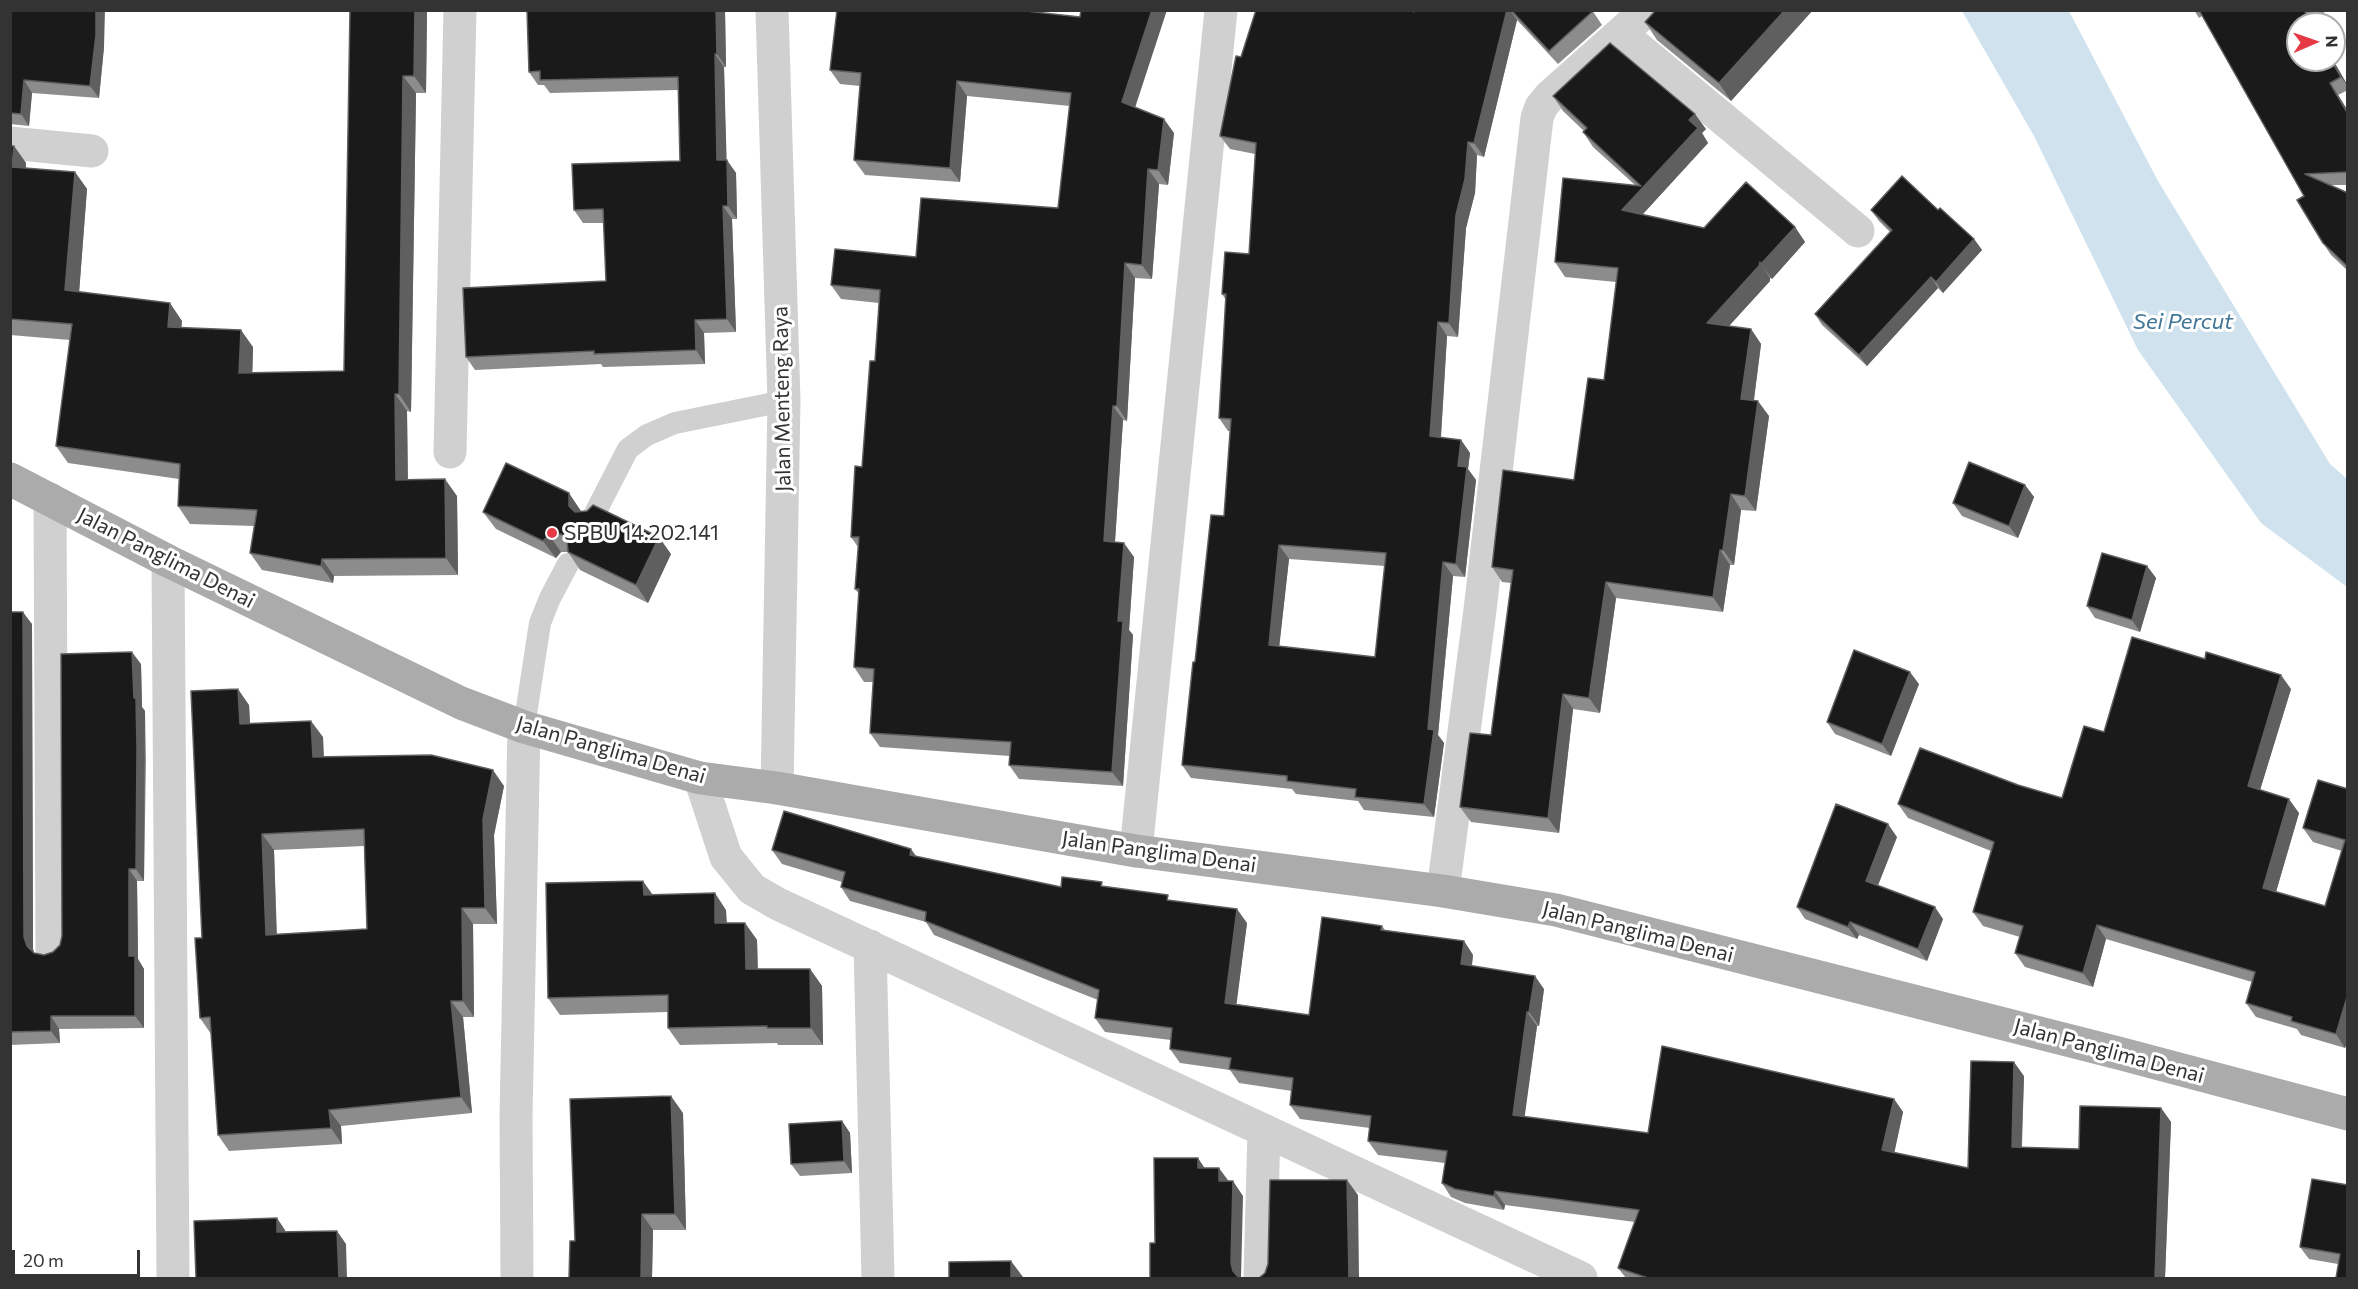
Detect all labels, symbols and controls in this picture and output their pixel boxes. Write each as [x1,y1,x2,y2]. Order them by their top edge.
north arrow [2286,12,2346,72]
text: N [2323,35,2342,48]
street label: Jalan Menteng Raya [768,306,796,492]
water label: Sei Percut [2133,309,2233,335]
street label: Jalan Panglima Denai [73,502,259,614]
place label: SPBU 14.202.141 [564,520,719,546]
marker: SPBU 14.202.141 [545,526,559,540]
street label: Jalan Panglima Denai [513,711,709,789]
street label: Jalan Panglima Denai [1060,826,1258,878]
street label: Jalan Panglima Denai [1540,896,1736,968]
street label: Jalan Panglima Denai [2011,1013,2207,1089]
scale bar [15,1238,142,1276]
text: 20 m [23,1249,64,1271]

